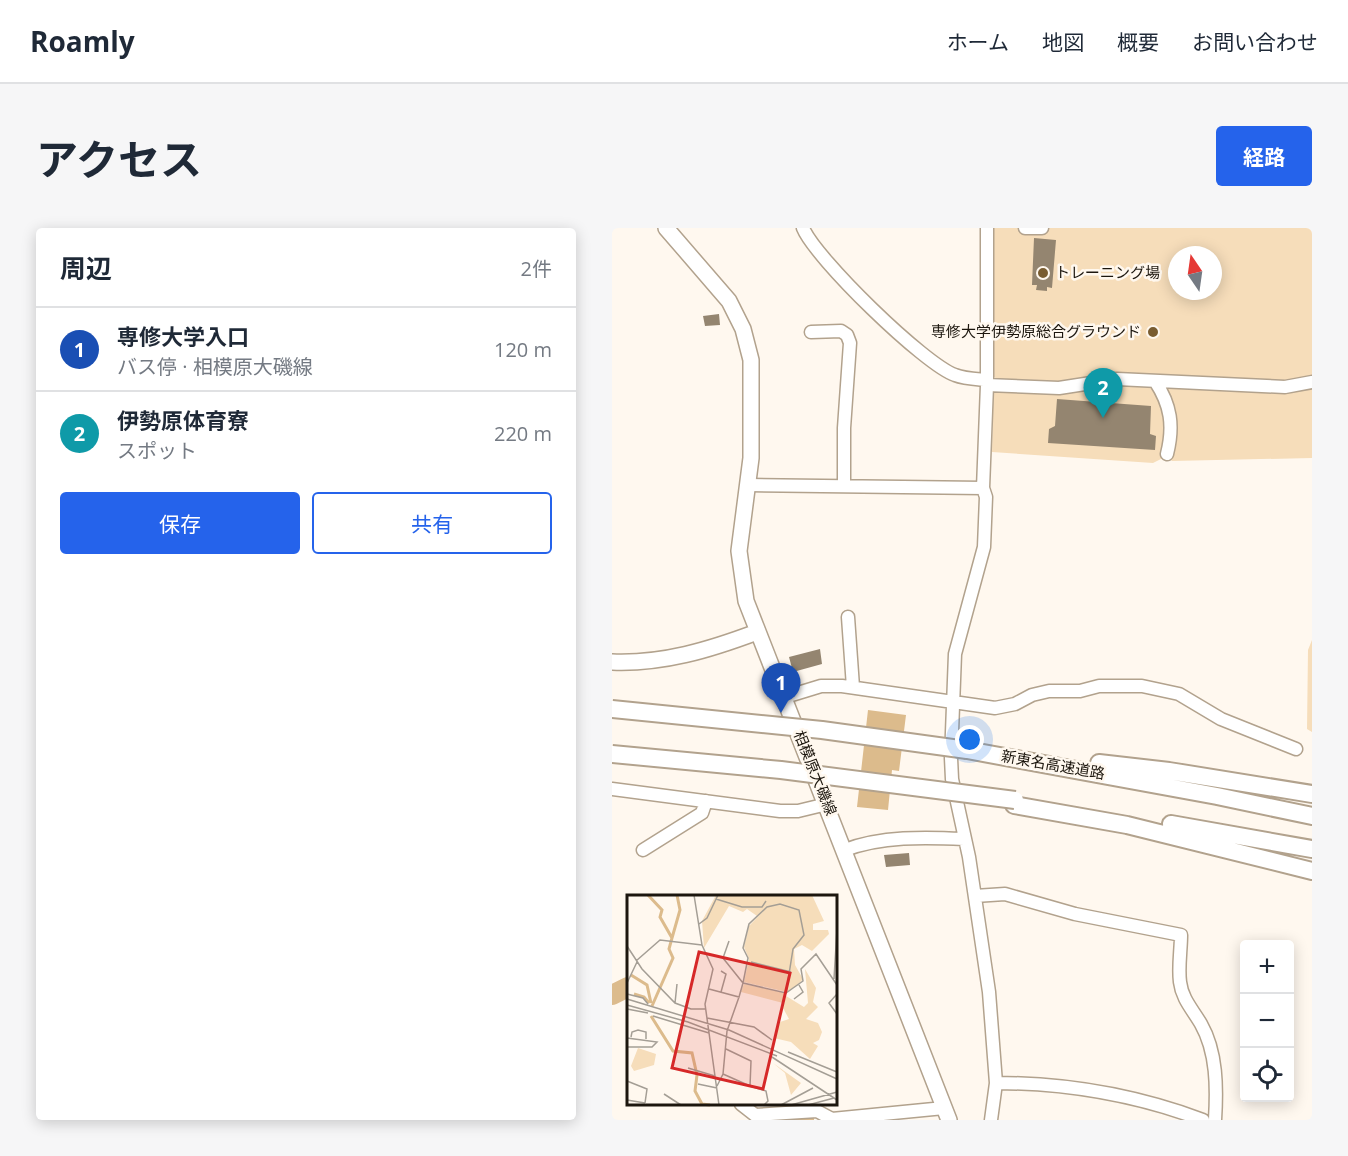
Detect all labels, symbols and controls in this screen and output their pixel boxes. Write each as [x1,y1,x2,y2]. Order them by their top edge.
text: Roamly [30,22,135,60]
text: ホーム [947,28,1009,56]
text: 地図 [1042,28,1084,56]
text: 概要 [1117,28,1159,56]
text: お問い合わせ [1192,28,1318,56]
button: 経路 [1216,126,1312,186]
text: アクセス [36,130,202,187]
north arrow [1168,246,1222,300]
text: 周辺 [60,250,112,286]
text: 2件 [521,255,552,282]
place label: トレーニング場 [1055,262,1160,282]
marker: トレーニング場 [1036,266,1050,280]
text: 専修大学入口 [117,321,249,351]
place label: 専修大学伊勢原総合グラウンド [931,321,1141,341]
marker: 専修大学伊勢原総合グラウンド [1146,325,1160,339]
text: 1 [74,336,85,363]
text: 120 m [494,336,552,363]
text: バス停 · 相模原大磯線 [117,353,313,380]
pin: 2 [1084,368,1122,418]
text: 伊勢原体育寮 [117,405,249,435]
text: 2 [74,420,85,447]
text: 220 m [494,420,552,447]
text: スポット [117,437,197,464]
button: 保存 [60,492,300,554]
button: 共有 [312,492,552,554]
pin: 1 [762,664,800,713]
your location [955,725,984,754]
street label: 相模原大磯線 [790,727,842,818]
street label: 新東名高速道路 [1000,745,1107,783]
inset map [627,895,837,1105]
map controls [1240,940,1294,1102]
button: + [1240,940,1294,994]
button: − [1240,994,1294,1048]
button: locate [1240,1048,1294,1102]

